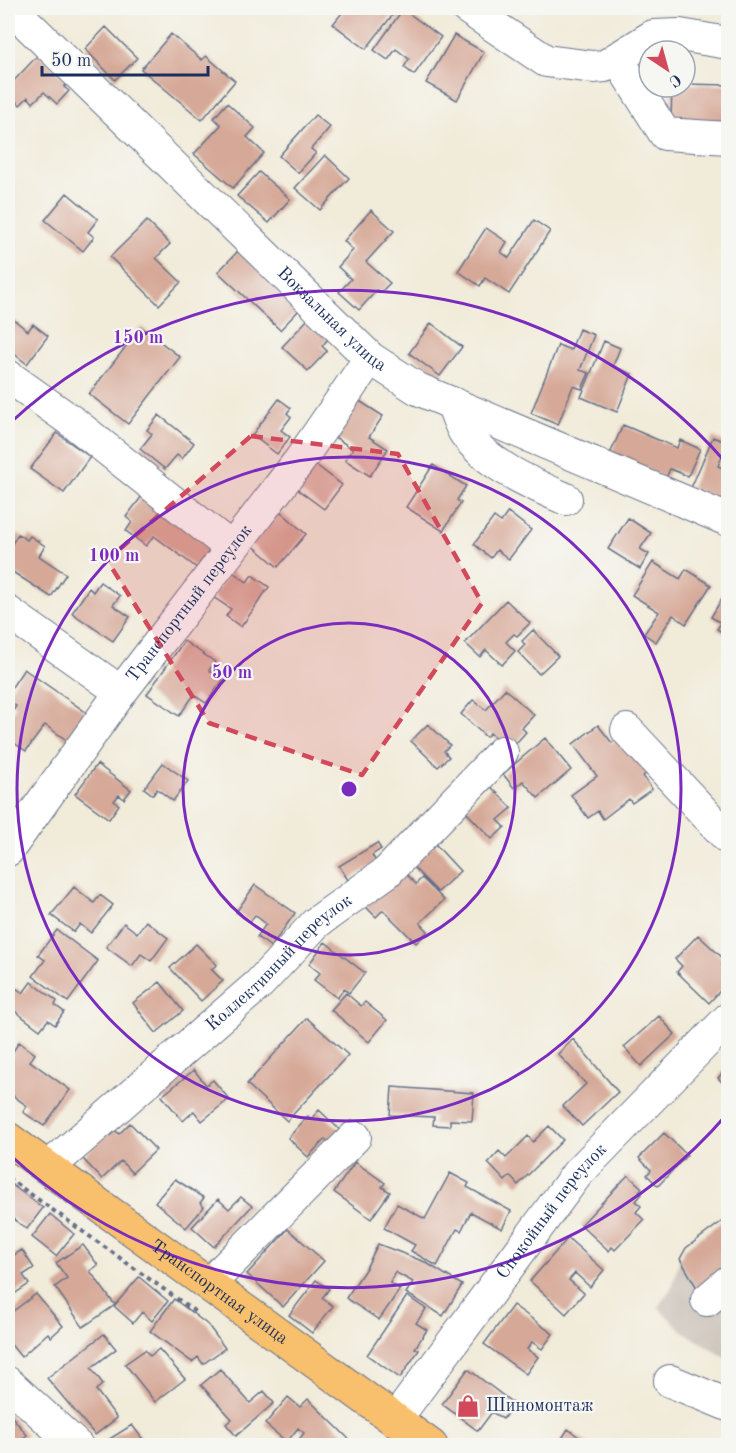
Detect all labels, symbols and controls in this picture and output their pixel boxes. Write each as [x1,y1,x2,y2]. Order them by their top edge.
scale bar [42,39,208,77]
north arrow [637,39,697,99]
text: 50 m [51,52,91,70]
text: С [666,70,684,89]
street label: Вокзальная улица [274,264,389,375]
text: 150 m [113,329,163,347]
street label: Транспортный переулок [123,521,255,686]
text: 100 m [89,547,139,565]
text: 50 m [212,664,252,682]
centre of rings [339,779,359,799]
street label: Коллективный переулок [203,891,355,1035]
street label: Спокойный переулок [494,1140,610,1282]
street label: Транспортная улица [147,1237,291,1348]
shop icon: Шиномонтаж [455,1393,481,1419]
place label: Шиномонтаж [486,1397,594,1415]

